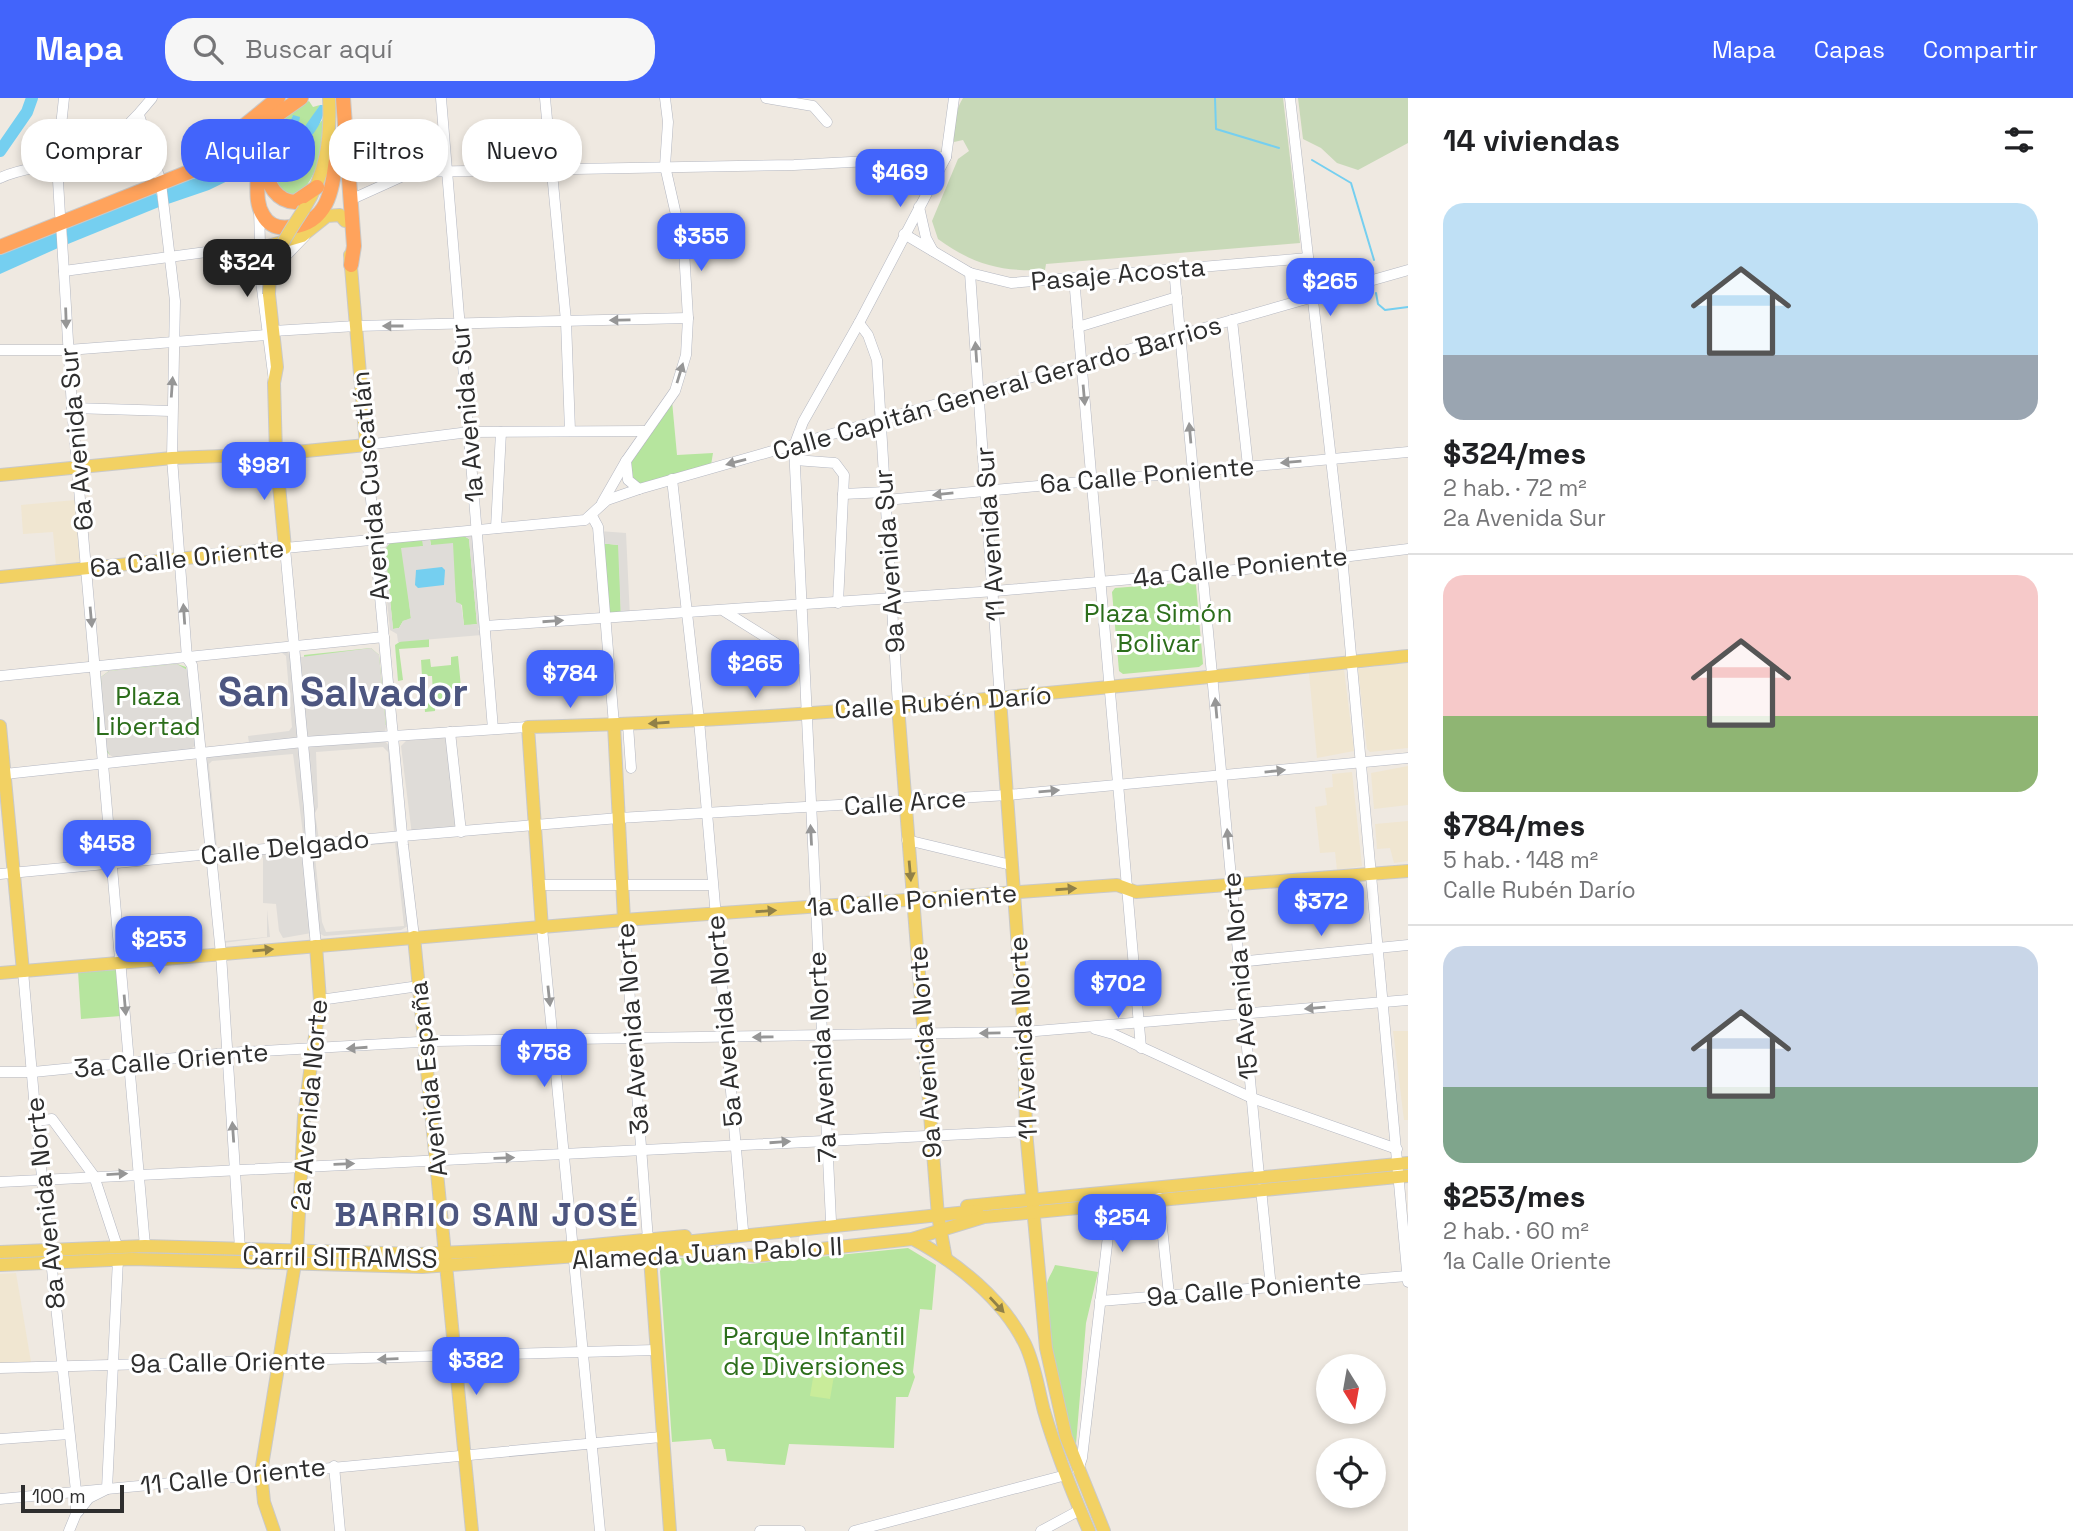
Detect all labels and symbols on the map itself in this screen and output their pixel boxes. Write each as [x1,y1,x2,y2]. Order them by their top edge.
pin: $469 [859,150,941,209]
pin: $355 [660,214,742,273]
pin: $324 [206,240,288,299]
street label: Pasaje Acosta [1029,249,1207,299]
pin: $265 [1289,258,1371,318]
one-way arrow [61,307,72,329]
street label: Calle Capitán General Gerardo Barrios [769,308,1225,468]
one-way arrow [609,314,631,325]
one-way arrow [381,320,403,332]
street label: 1a Avenida Sur [442,322,492,504]
one-way arrow [970,341,981,363]
street label: 6a Avenida Sur [51,346,101,532]
one-way arrow [676,362,686,383]
street label: Avenida Cuscatlán [343,370,397,602]
one-way arrow [167,376,178,398]
one-way arrow [1079,384,1090,406]
one-way arrow [1184,422,1195,444]
pin: $981 [223,442,305,502]
street label: 11 Avenida Sur [967,445,1013,623]
street label: 6a Calle Poniente [1038,449,1256,501]
one-way arrow [724,457,746,468]
one-way arrow [1280,457,1302,468]
street label: 9a Avenida Sur [866,468,912,654]
one-way arrow [932,489,954,500]
street label: 6a Calle Oriente [88,531,286,585]
street label: 4a Calle Poniente [1131,539,1349,595]
park label: Plaza Simón Bolivar [1084,596,1232,660]
one-way arrow [178,603,189,625]
one-way arrow [86,607,97,629]
one-way arrow [542,615,564,626]
pin: $265 [714,640,796,700]
pin: $784 [529,650,611,710]
district label: San Salvador [218,667,468,718]
street label: Calle Rubén Darío [833,677,1053,727]
park label: Plaza Libertad [95,679,201,743]
one-way arrow [1210,697,1221,719]
one-way arrow [648,718,670,729]
one-way arrow [1264,765,1286,776]
street label: Calle Arce [843,781,967,823]
one-way arrow [1038,785,1060,796]
pin: $458 [66,820,148,880]
street label: Calle Delgado [199,821,371,873]
one-way arrow [805,823,816,845]
one-way arrow [1222,828,1233,850]
one-way arrow [905,860,916,882]
street label: 15 Avenida Norte [1214,871,1266,1081]
street label: 1a Calle Poniente [806,876,1018,924]
pin: $372 [1280,878,1362,938]
one-way arrow [1055,883,1077,894]
one-way arrow [755,905,777,916]
street label: 5a Avenida Norte [698,914,750,1128]
pin: $253 [118,916,200,976]
street label: 3a Avenida Norte [608,922,656,1136]
street label: 11 Avenida Norte [1001,935,1045,1141]
one-way arrow [252,944,274,955]
street label: 9a Avenida Norte [901,945,949,1159]
street label: 7a Avenida Norte [799,951,845,1163]
pin: $702 [1077,960,1159,1020]
street label: Avenida España [401,980,455,1178]
one-way arrow [544,986,555,1008]
one-way arrow [120,994,131,1016]
street label: 2a Avenida Norte [283,998,335,1212]
one-way arrow [1304,1003,1326,1014]
one-way arrow [979,1027,1001,1038]
pin: $758 [503,1030,585,1089]
one-way arrow [752,1031,774,1042]
street label: 3a Calle Oriente [72,1035,270,1085]
one-way arrow [346,1042,368,1053]
street label: 8a Avenida Norte [17,1095,73,1311]
one-way arrow [227,1121,238,1143]
one-way arrow [770,1136,792,1147]
one-way arrow [494,1152,516,1163]
one-way arrow [333,1158,355,1169]
one-way arrow [106,1169,128,1180]
district label: BARRIO SAN JOSÉ [334,1194,640,1236]
pin: $254 [1081,1194,1163,1254]
street label: Alameda Juan Pablo II [571,1229,843,1277]
street label: Carril SITRAMSS [242,1238,438,1276]
street label: 9a Calle Poniente [1145,1262,1363,1314]
one-way arrow [989,1296,1005,1314]
park label: Parque Infantil de Diversiones [723,1319,905,1383]
pin: $382 [435,1338,517,1397]
street label: 9a Calle Oriente [130,1343,326,1381]
one-way arrow [377,1354,399,1365]
north arrow [1316,1354,1386,1424]
street label: 11 Calle Oriente [139,1449,327,1503]
scale bar [21,1482,124,1514]

